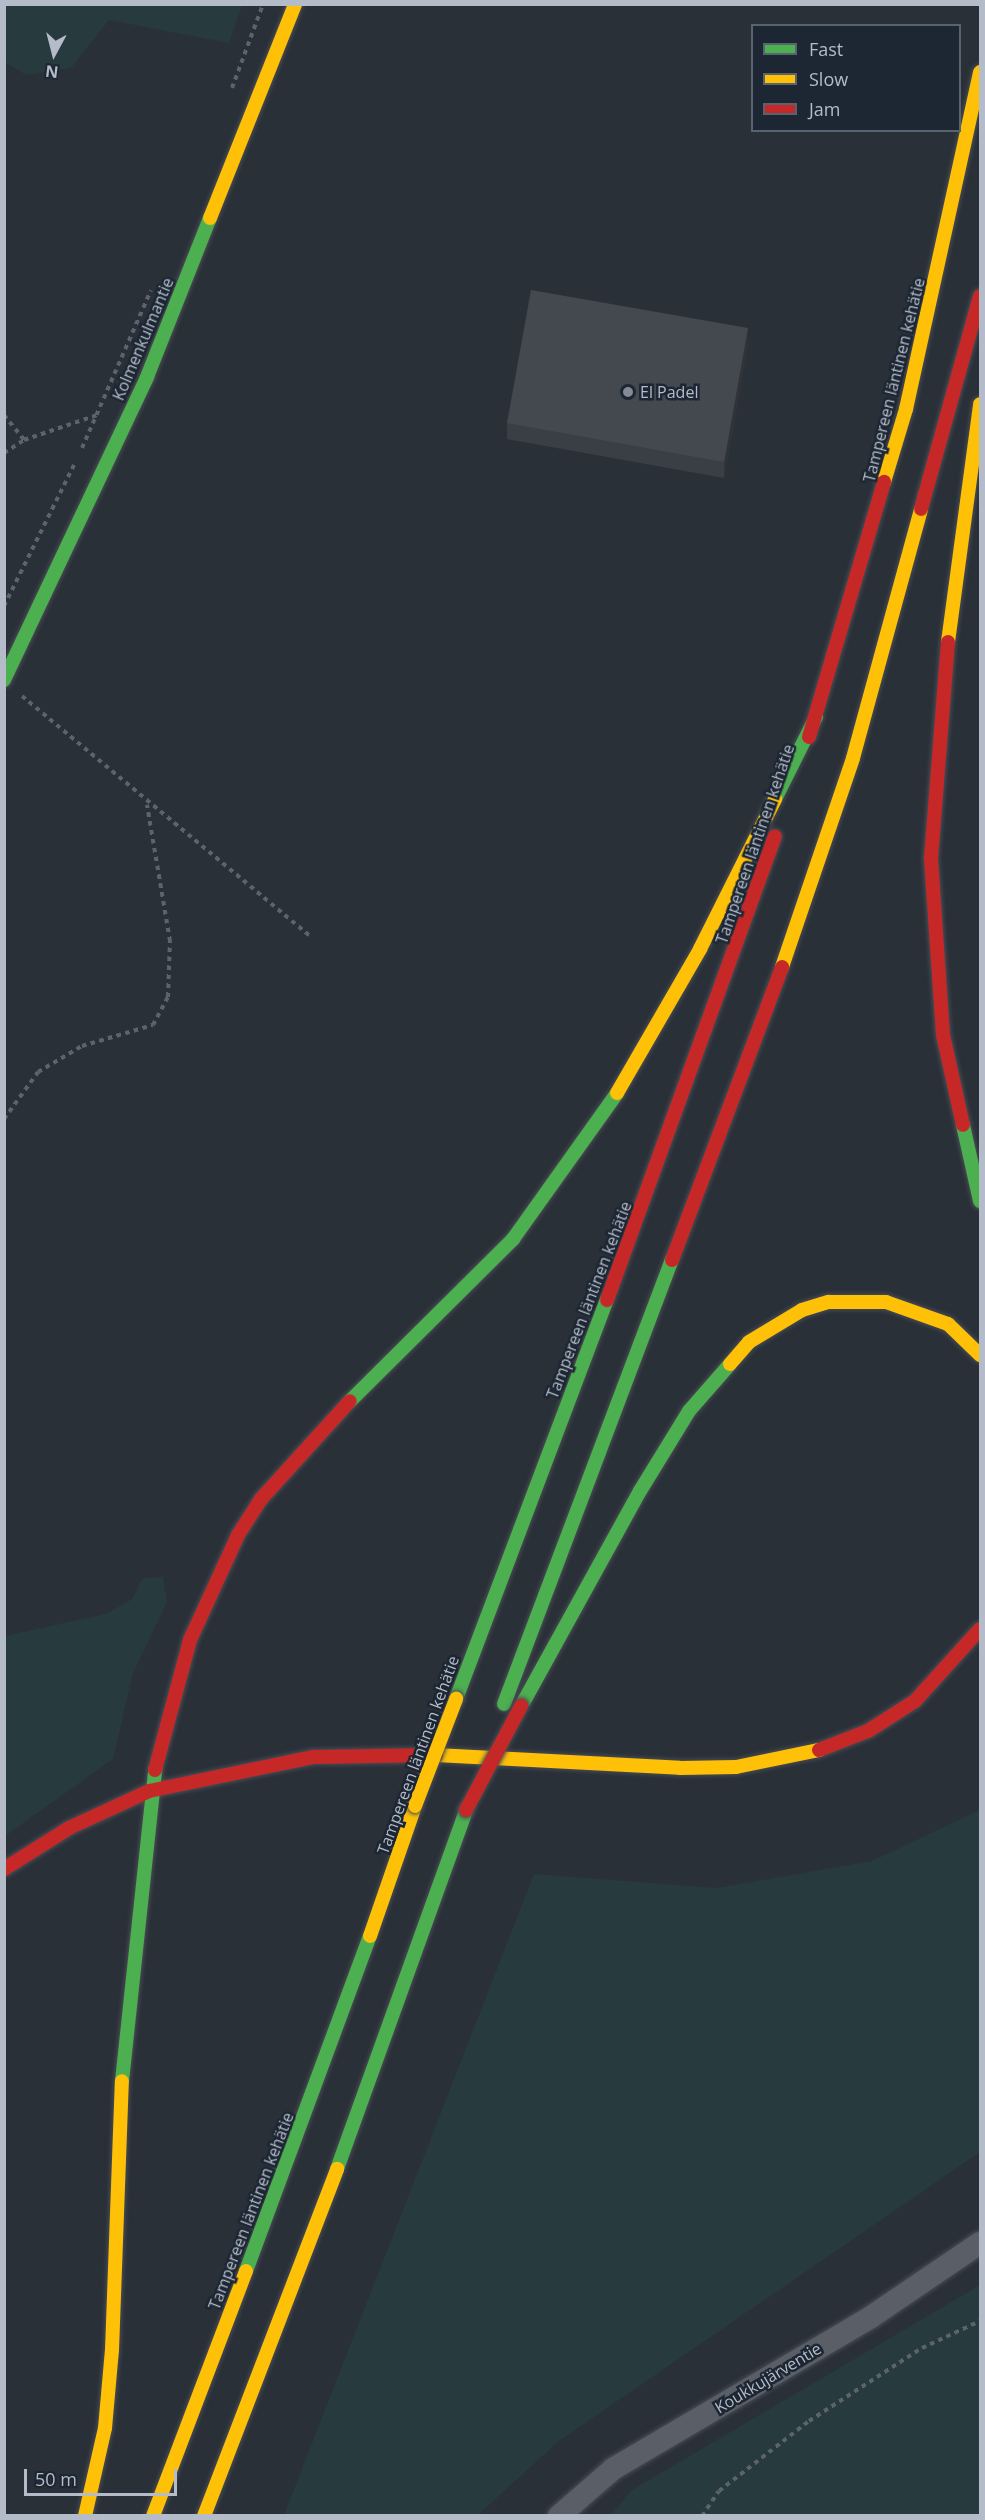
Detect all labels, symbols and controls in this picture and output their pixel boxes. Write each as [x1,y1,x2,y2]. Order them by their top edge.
north arrow [24,24,84,84]
legend [751,24,961,132]
text: Fast [809,37,843,61]
text: N [44,60,60,84]
text: Slow [809,67,848,91]
text: Jam [809,97,841,121]
street label: Kolmenkulmantie [108,275,178,403]
street label: Tampereen läntinen kehätie [859,276,929,484]
place label: El Padel [640,382,698,402]
marker: El Padel [621,385,635,399]
street label: Tampereen läntinen kehätie [712,742,798,946]
street label: Tampereen läntinen kehätie [542,1199,636,1401]
street label: Tampereen läntinen kehätie [373,1653,463,1857]
street label: Tampereen läntinen kehätie [204,2110,298,2312]
street label: Koukkujärventie [711,2339,825,2417]
scale bar [27,2457,180,2495]
text: 50 m [35,2467,77,2491]

